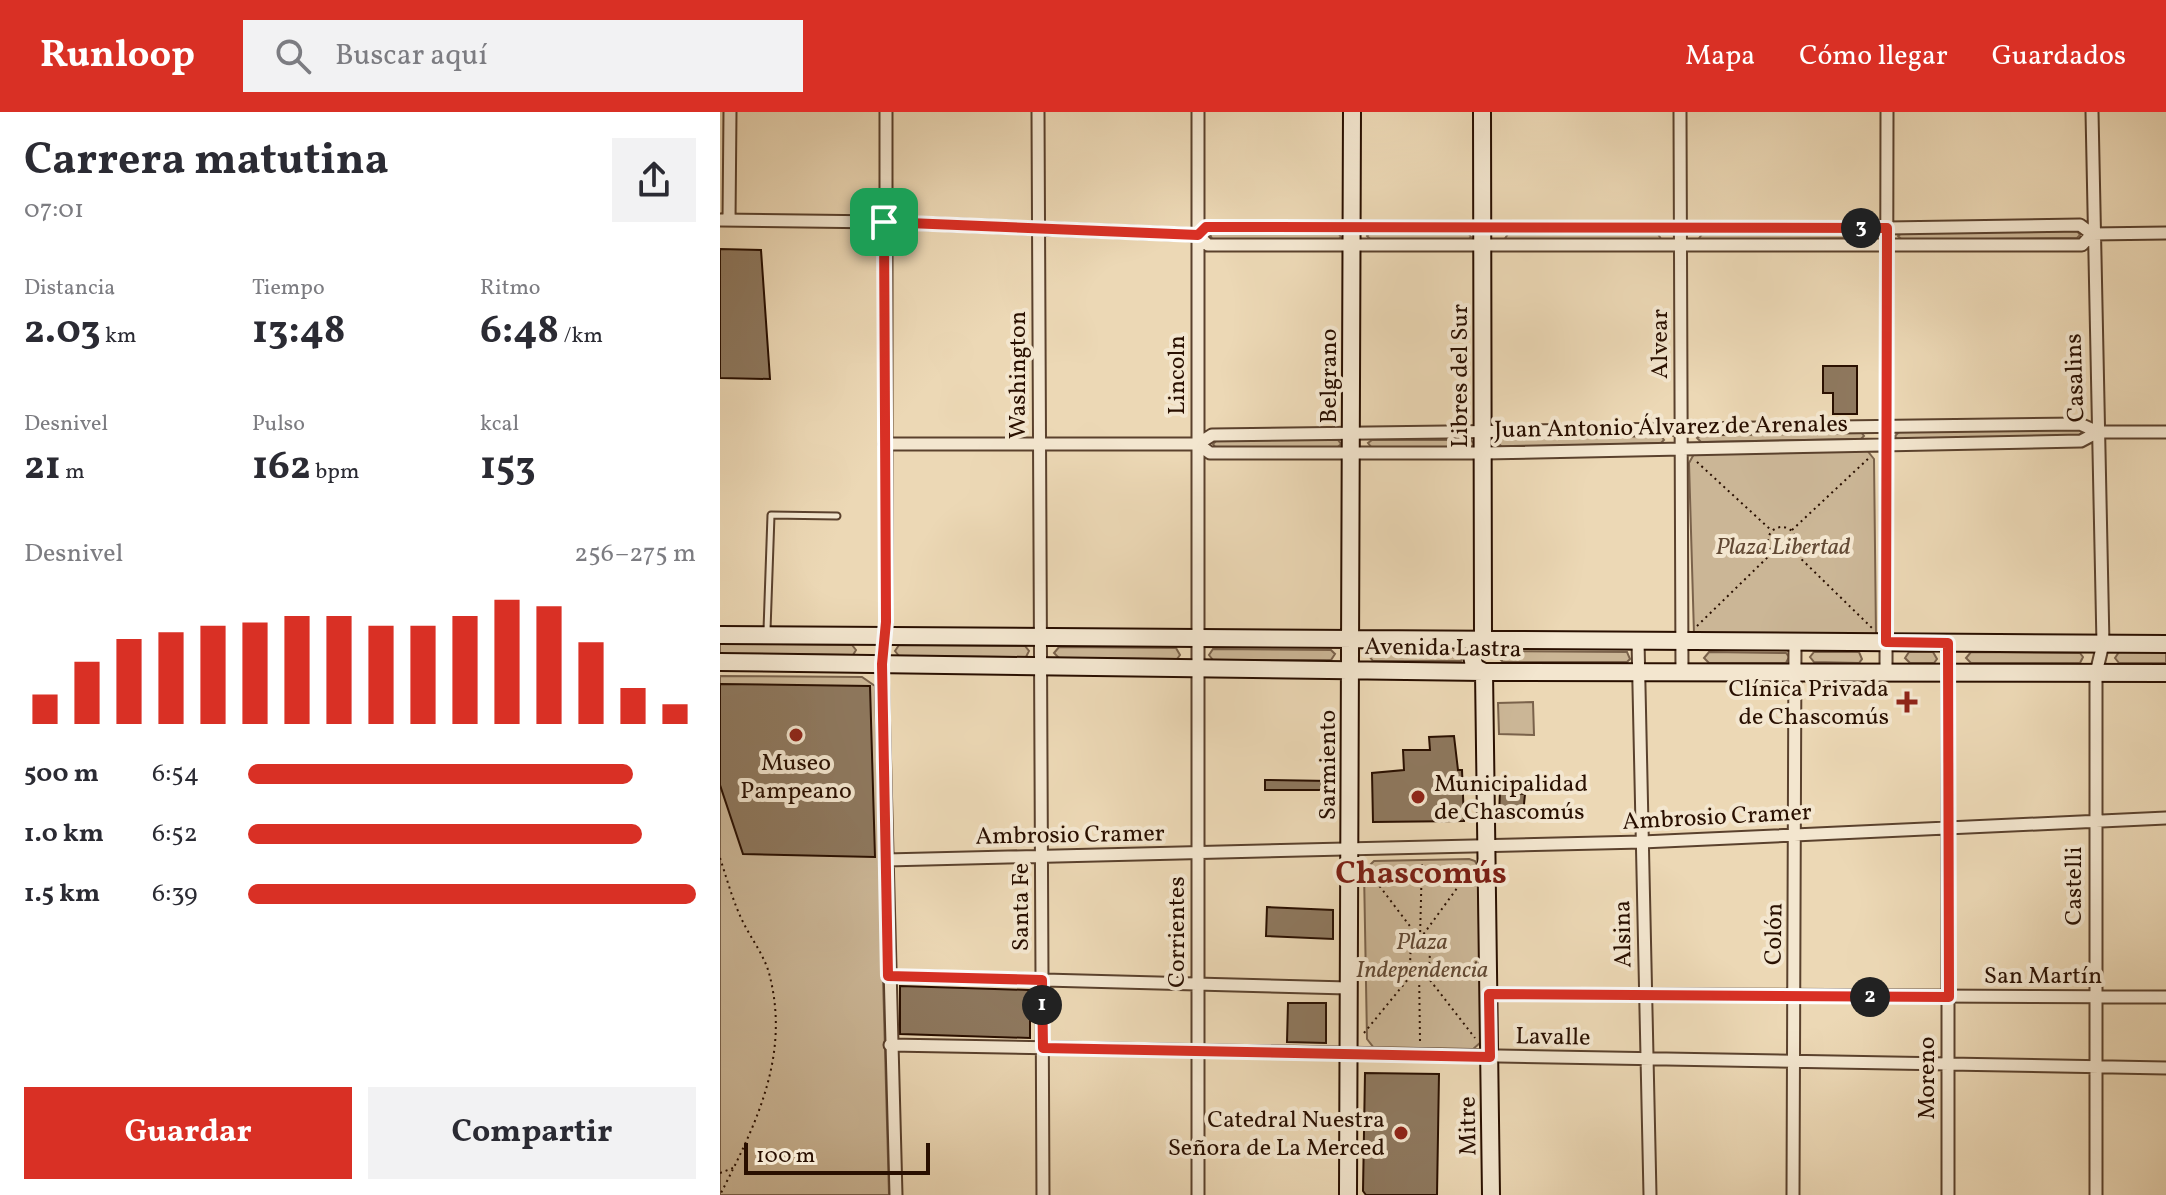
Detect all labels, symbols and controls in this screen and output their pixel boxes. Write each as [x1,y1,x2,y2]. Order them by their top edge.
search box [243,20,803,92]
text: Runloop [40,30,195,83]
icon: search [271,34,315,78]
text: Buscar aquí [335,35,488,77]
text: Mapa [1685,37,1755,76]
text: Cómo llegar [1799,37,1948,76]
text: Guardados [1992,37,2126,76]
text: Carrera matutina [24,131,389,192]
button: share [612,138,696,222]
pin [850,188,918,256]
text: 07:01 [24,192,84,228]
icon: arrive [862,200,906,244]
pin: 3 [1841,208,1881,248]
text: 3 [1855,212,1867,243]
text: Distancia [24,273,115,304]
text: Tiempo [252,273,325,304]
text: Ritmo [480,273,541,304]
text: 2.03 [24,304,101,360]
text: 13:48 [252,304,346,360]
text: 6:48 [480,304,559,360]
street label: Libres del Sur [1444,304,1478,448]
street label: Alvear [1644,309,1678,379]
street label: Washington [1002,311,1036,439]
text: km [101,321,137,352]
text: /km [559,321,603,352]
street label: Belgrano [1313,329,1347,423]
street label: Casalins [2057,333,2095,423]
street label: Lincoln [1161,335,1195,415]
street label: Juan Antonio Álvarez de Arenales [1494,408,1848,448]
text: Desnivel [24,409,108,440]
text: Pulso [252,409,305,440]
text: kcal [480,409,519,440]
text: 21 [24,440,61,496]
text: 162 [252,440,311,496]
text: 153 [480,440,536,496]
text: m [61,457,85,488]
text: bpm [311,457,359,488]
park label: Plaza Libertad [1715,531,1851,565]
text: Desnivel [24,536,123,572]
text: 256–275 m [574,536,696,572]
street label: Avenida Lastra [1364,631,1522,667]
place label: Clínica Privada de Chascomús [1729,673,1889,735]
marker: Clínica Privada de Chascomús [1896,691,1918,713]
street label: Sarmiento [1312,710,1346,820]
marker: Museo Pampeano [787,726,805,744]
place label: Museo Pampeano [740,747,852,809]
text: 500 m [24,756,99,792]
text: 6:54 [152,756,199,792]
place label: Municipalidad de Chascomús [1434,768,1588,830]
marker: Municipalidad de Chascomús [1409,788,1427,806]
street label: Ambrosio Cramer [1622,796,1813,840]
text: 1.0 km [24,816,104,852]
text: 6:52 [152,816,198,852]
street label: Ambrosio Cramer [975,817,1165,855]
street label: Castelli [2058,846,2092,926]
district label: Chascomús [1335,853,1507,897]
street label: Santa Fe [1005,863,1039,951]
text: 1.5 km [24,876,100,912]
text: 6:39 [152,876,198,912]
street label: Corrientes [1161,876,1195,988]
street label: Alsina [1606,900,1642,968]
street label: Colón [1757,903,1793,966]
park label: Plaza Independencia [1356,926,1488,988]
street label: San Martín [1984,960,2102,994]
pin: 2 [1850,977,1890,1017]
text: 2 [1864,981,1876,1012]
pin: 1 [1022,985,1062,1025]
text: 1 [1038,989,1046,1020]
street label: Lavalle [1515,1020,1591,1056]
street label: Moreno [1911,1036,1945,1120]
button: Guardar [24,1087,352,1179]
button: Compartir [368,1087,696,1179]
street label: Mitre [1451,1096,1487,1156]
place label: Catedral Nuestra Señora de La Merced [1168,1104,1385,1166]
marker: Catedral Nuestra Señora de La Merced [1392,1124,1410,1142]
scale bar [744,1139,930,1175]
text: 100 m [756,1141,815,1172]

